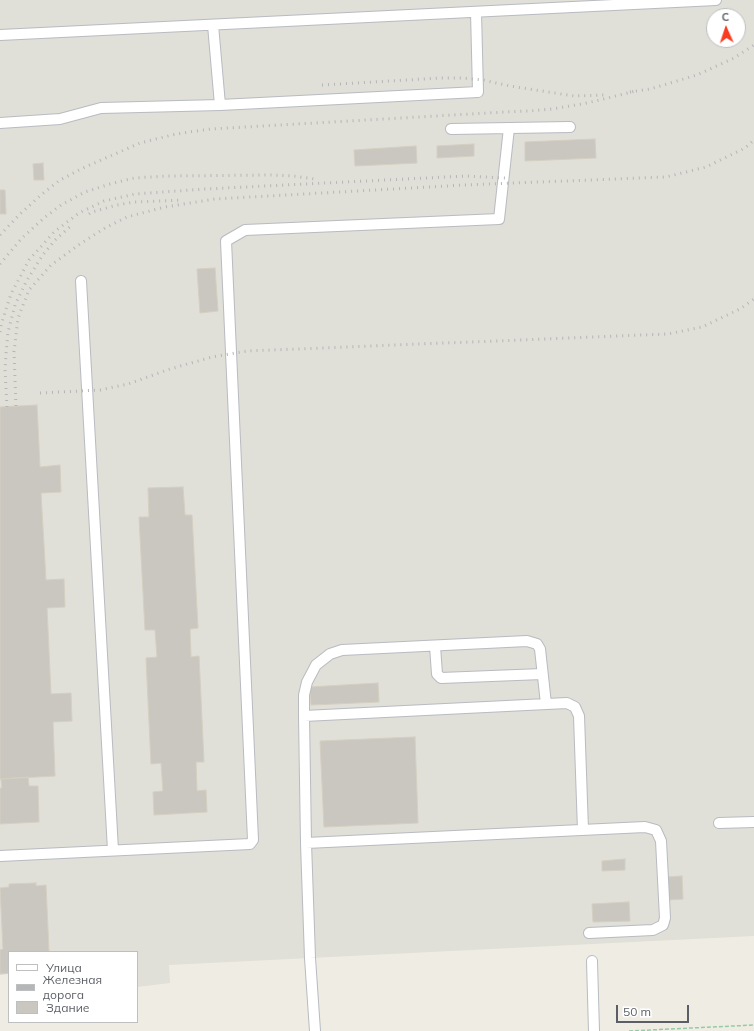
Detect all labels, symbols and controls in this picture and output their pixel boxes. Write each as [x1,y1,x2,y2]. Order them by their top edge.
north arrow [706,8,746,48]
text: С [721,10,730,24]
legend [8,951,138,1023]
text: Улица [46,960,82,975]
text: Железная дорога [43,972,102,1002]
scale bar [618,997,691,1023]
text: Здание [46,1000,89,1015]
text: 50 m [623,1004,651,1019]

